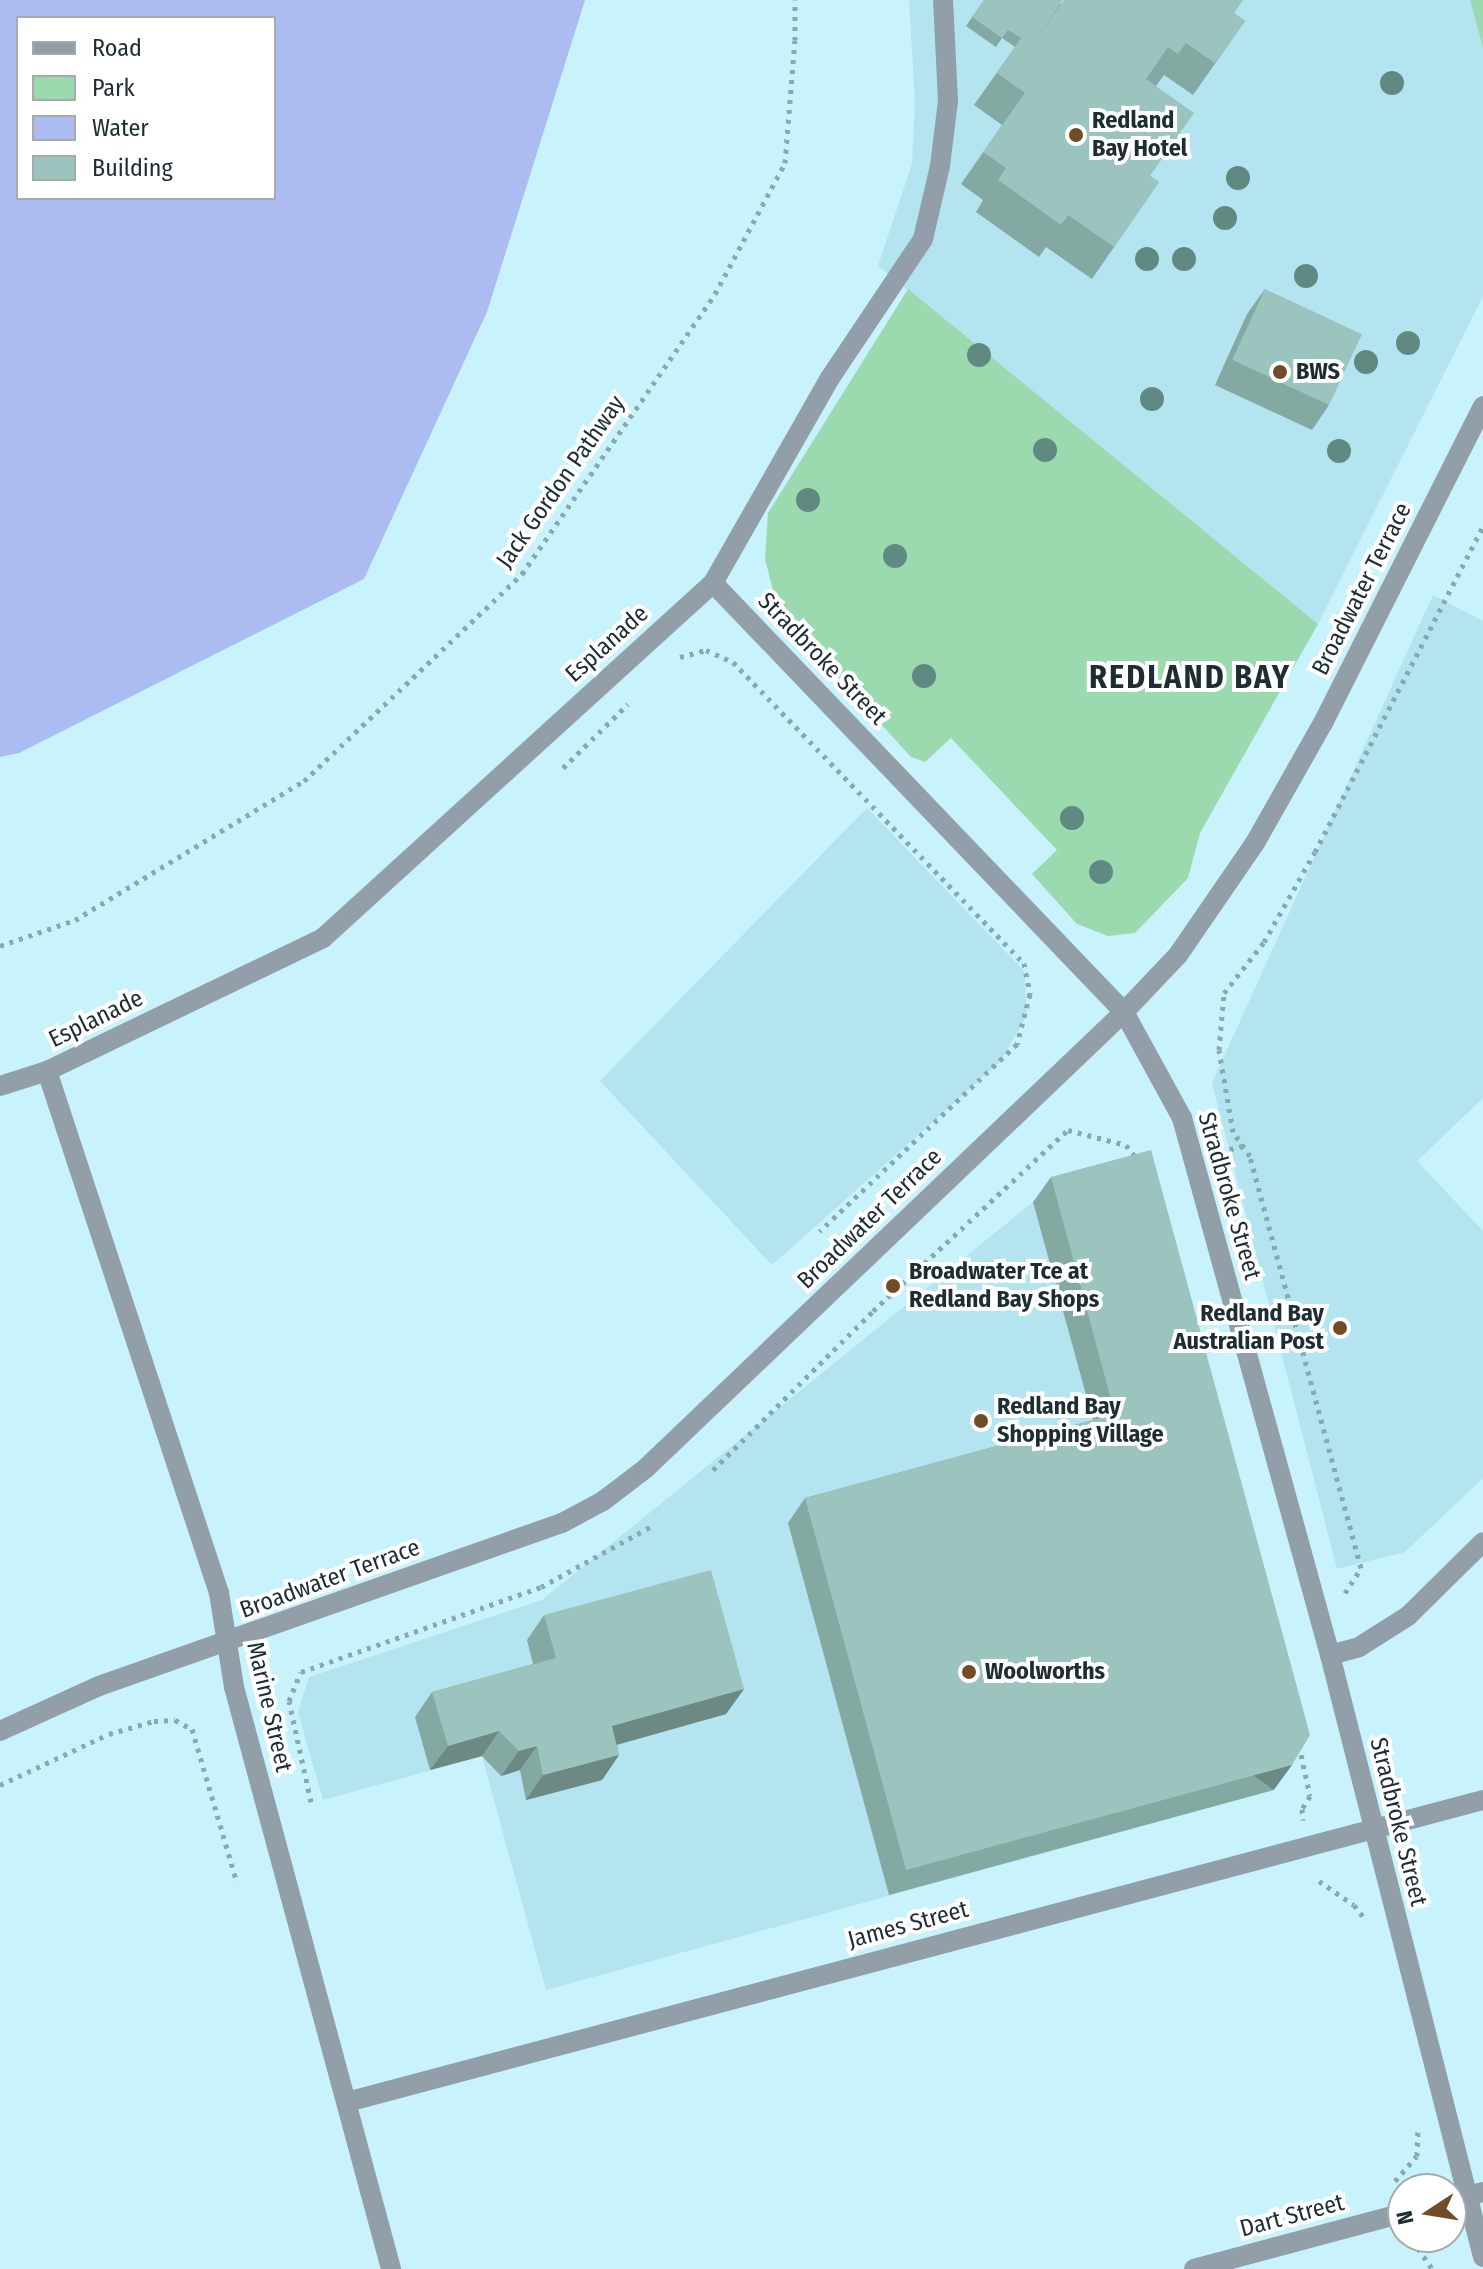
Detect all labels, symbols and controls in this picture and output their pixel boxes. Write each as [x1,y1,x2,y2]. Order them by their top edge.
legend [16,16,276,200]
text: Road [92,34,142,62]
text: Park [92,74,135,102]
place label: Redland Bay Hotel [1092,107,1187,163]
text: Water [92,114,149,142]
marker: Redland Bay Hotel [1067,126,1085,144]
text: Building [92,154,173,182]
place label: BWS [1296,358,1340,386]
marker: BWS [1271,363,1289,381]
street label: Jack Gordon Pathway [491,390,631,574]
street label: Broadwater Terrace [1306,498,1418,680]
street label: Stradbroke Street [752,587,892,731]
street label: Esplanade [560,599,654,689]
district label: REDLAND BAY [1089,658,1291,696]
street label: Esplanade [44,984,148,1054]
street label: Stradbroke Street [1191,1109,1267,1283]
street label: Broadwater Terrace [792,1143,948,1295]
place label: Broadwater Tce at Redland Bay Shops [909,1258,1099,1314]
marker: Broadwater Tce at Redland Bay Shops [884,1277,902,1295]
place label: Redland Bay Australian Post [1173,1300,1324,1356]
marker: Redland Bay Australian Post [1331,1319,1349,1337]
place label: Redland Bay Shopping Village [997,1393,1164,1449]
marker: Redland Bay Shopping Village [972,1412,990,1430]
street label: Broadwater Terrace [236,1533,424,1625]
street label: Marine Street [240,1639,298,1775]
place label: Woolworths [985,1658,1105,1686]
marker: Woolworths [960,1663,978,1681]
street label: Stradbroke Street [1363,1735,1433,1909]
street label: James Street [845,1895,971,1955]
north arrow [1387,2173,1467,2253]
street label: Dart Street [1237,2188,1347,2244]
text: N [1390,2208,1420,2227]

